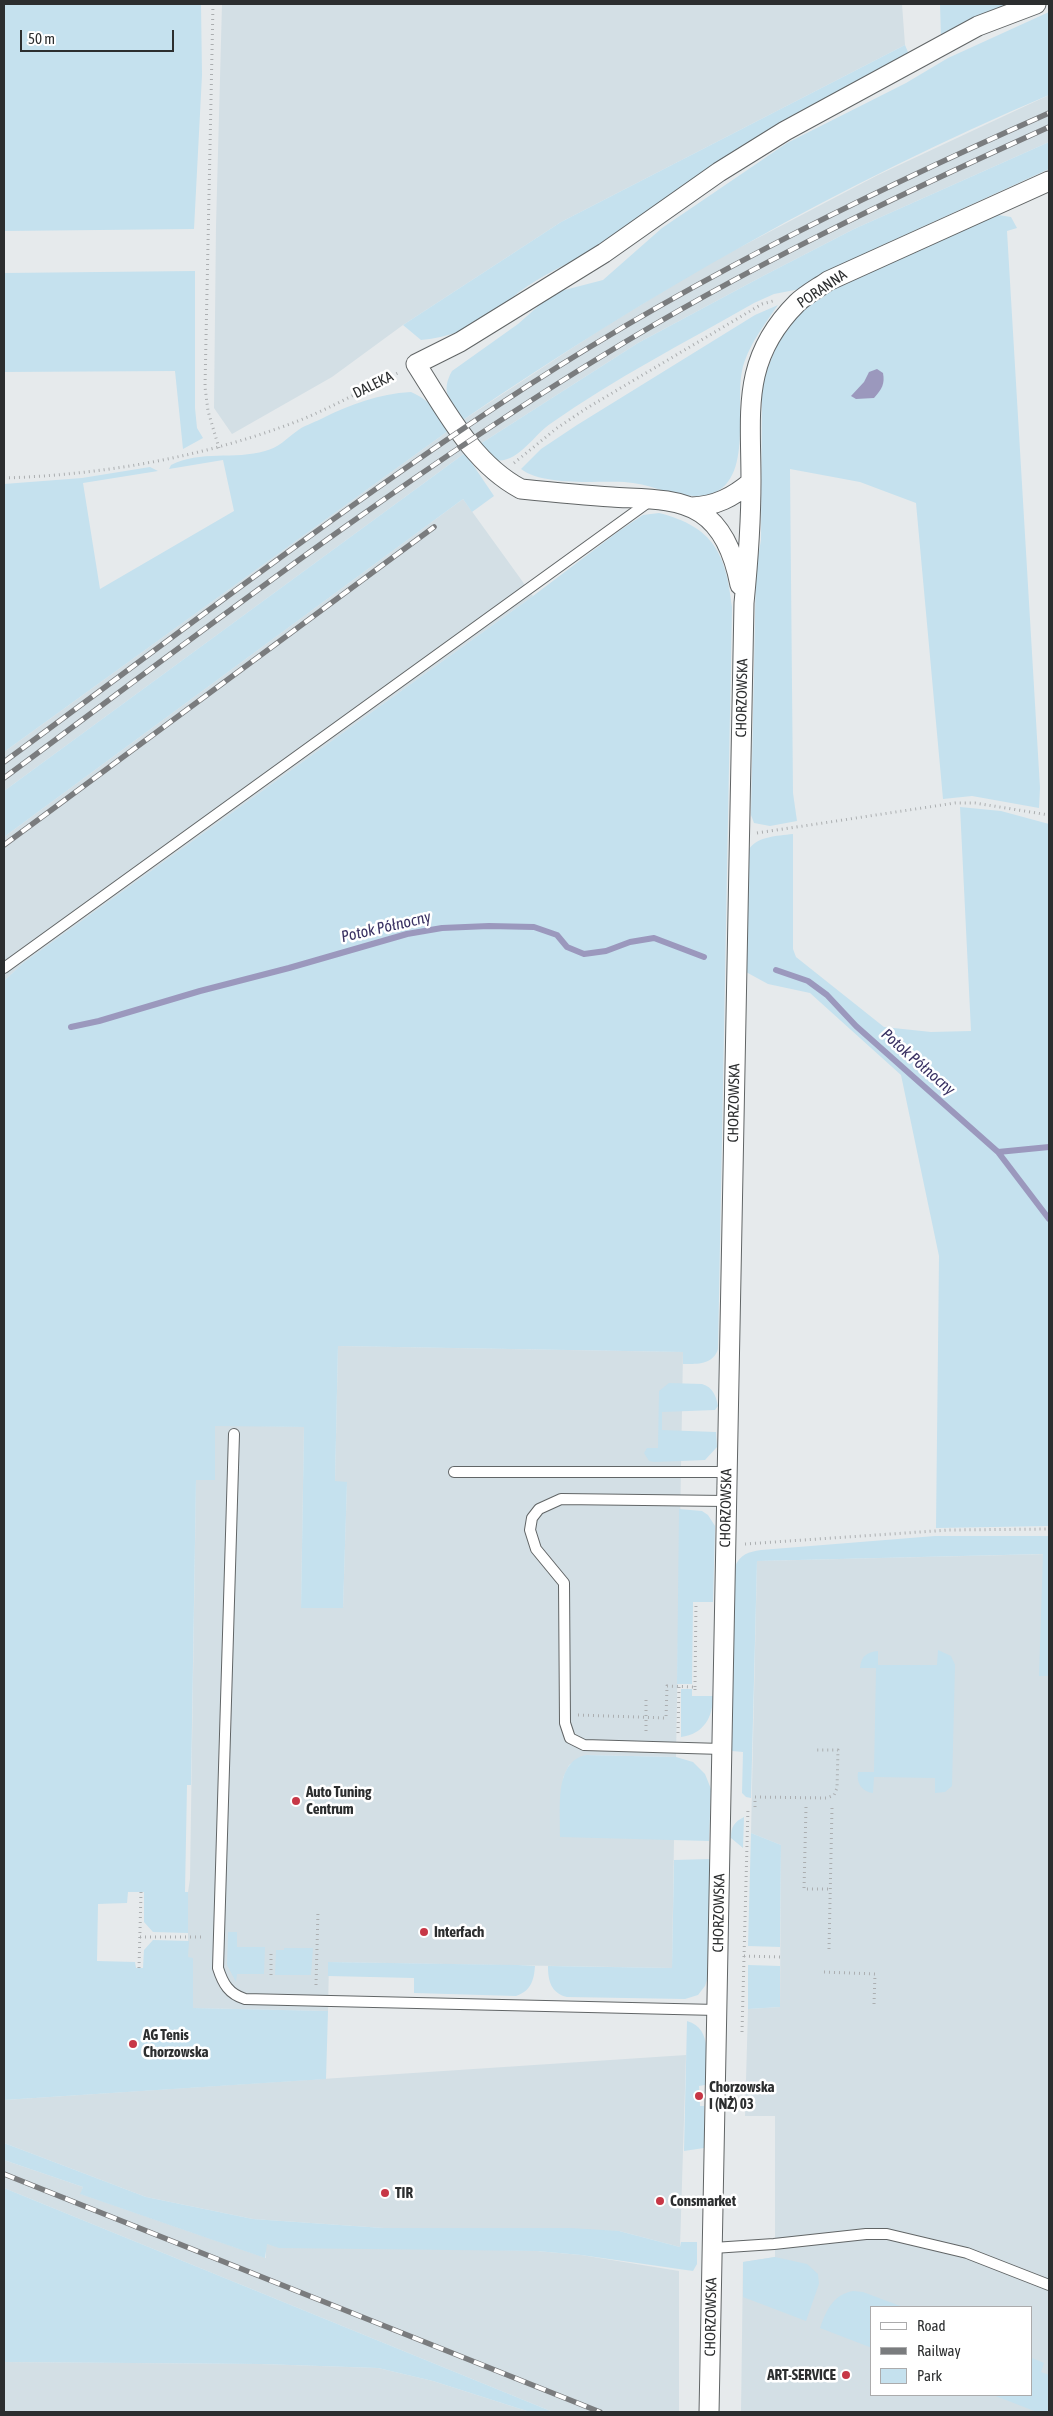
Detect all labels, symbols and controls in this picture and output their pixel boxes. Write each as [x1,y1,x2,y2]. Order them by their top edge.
scale bar [22,20,176,52]
text: 50 m [28,30,55,47]
street label: PORANNA [794,266,850,312]
street label: DALEKA [350,368,396,402]
street label: CHORZOWSKA [732,658,752,738]
water label: Potok Północny [339,907,433,947]
water label: Potok Północny [877,1025,959,1099]
street label: CHORZOWSKA [724,1063,744,1143]
street label: CHORZOWSKA [716,1468,736,1548]
place label: Auto Tuning Centrum [306,1783,371,1818]
marker: Auto Tuning Centrum [290,1795,302,1807]
street label: CHORZOWSKA [709,1873,729,1953]
place label: Interfach [434,1923,484,1941]
marker: Interfach [418,1926,430,1938]
place label: AG Tenis Chorzowska [143,2026,208,2061]
marker: AG Tenis Chorzowska [127,2038,139,2050]
place label: Chorzowska I (NŻ) 03 [709,2078,774,2113]
marker: Chorzowska I (NŻ) 03 [693,2090,705,2102]
place label: TIR [395,2184,413,2202]
marker: TIR [379,2187,391,2199]
place label: Consmarket [670,2192,736,2210]
marker: Consmarket [654,2195,666,2207]
street label: CHORZOWSKA [701,2277,721,2357]
legend [870,2306,1033,2396]
text: Road [917,2317,946,2334]
text: Railway [917,2342,961,2359]
place label: ART-SERVICE [767,2366,836,2384]
text: Park [917,2367,942,2384]
marker: ART-SERVICE [840,2369,852,2381]

